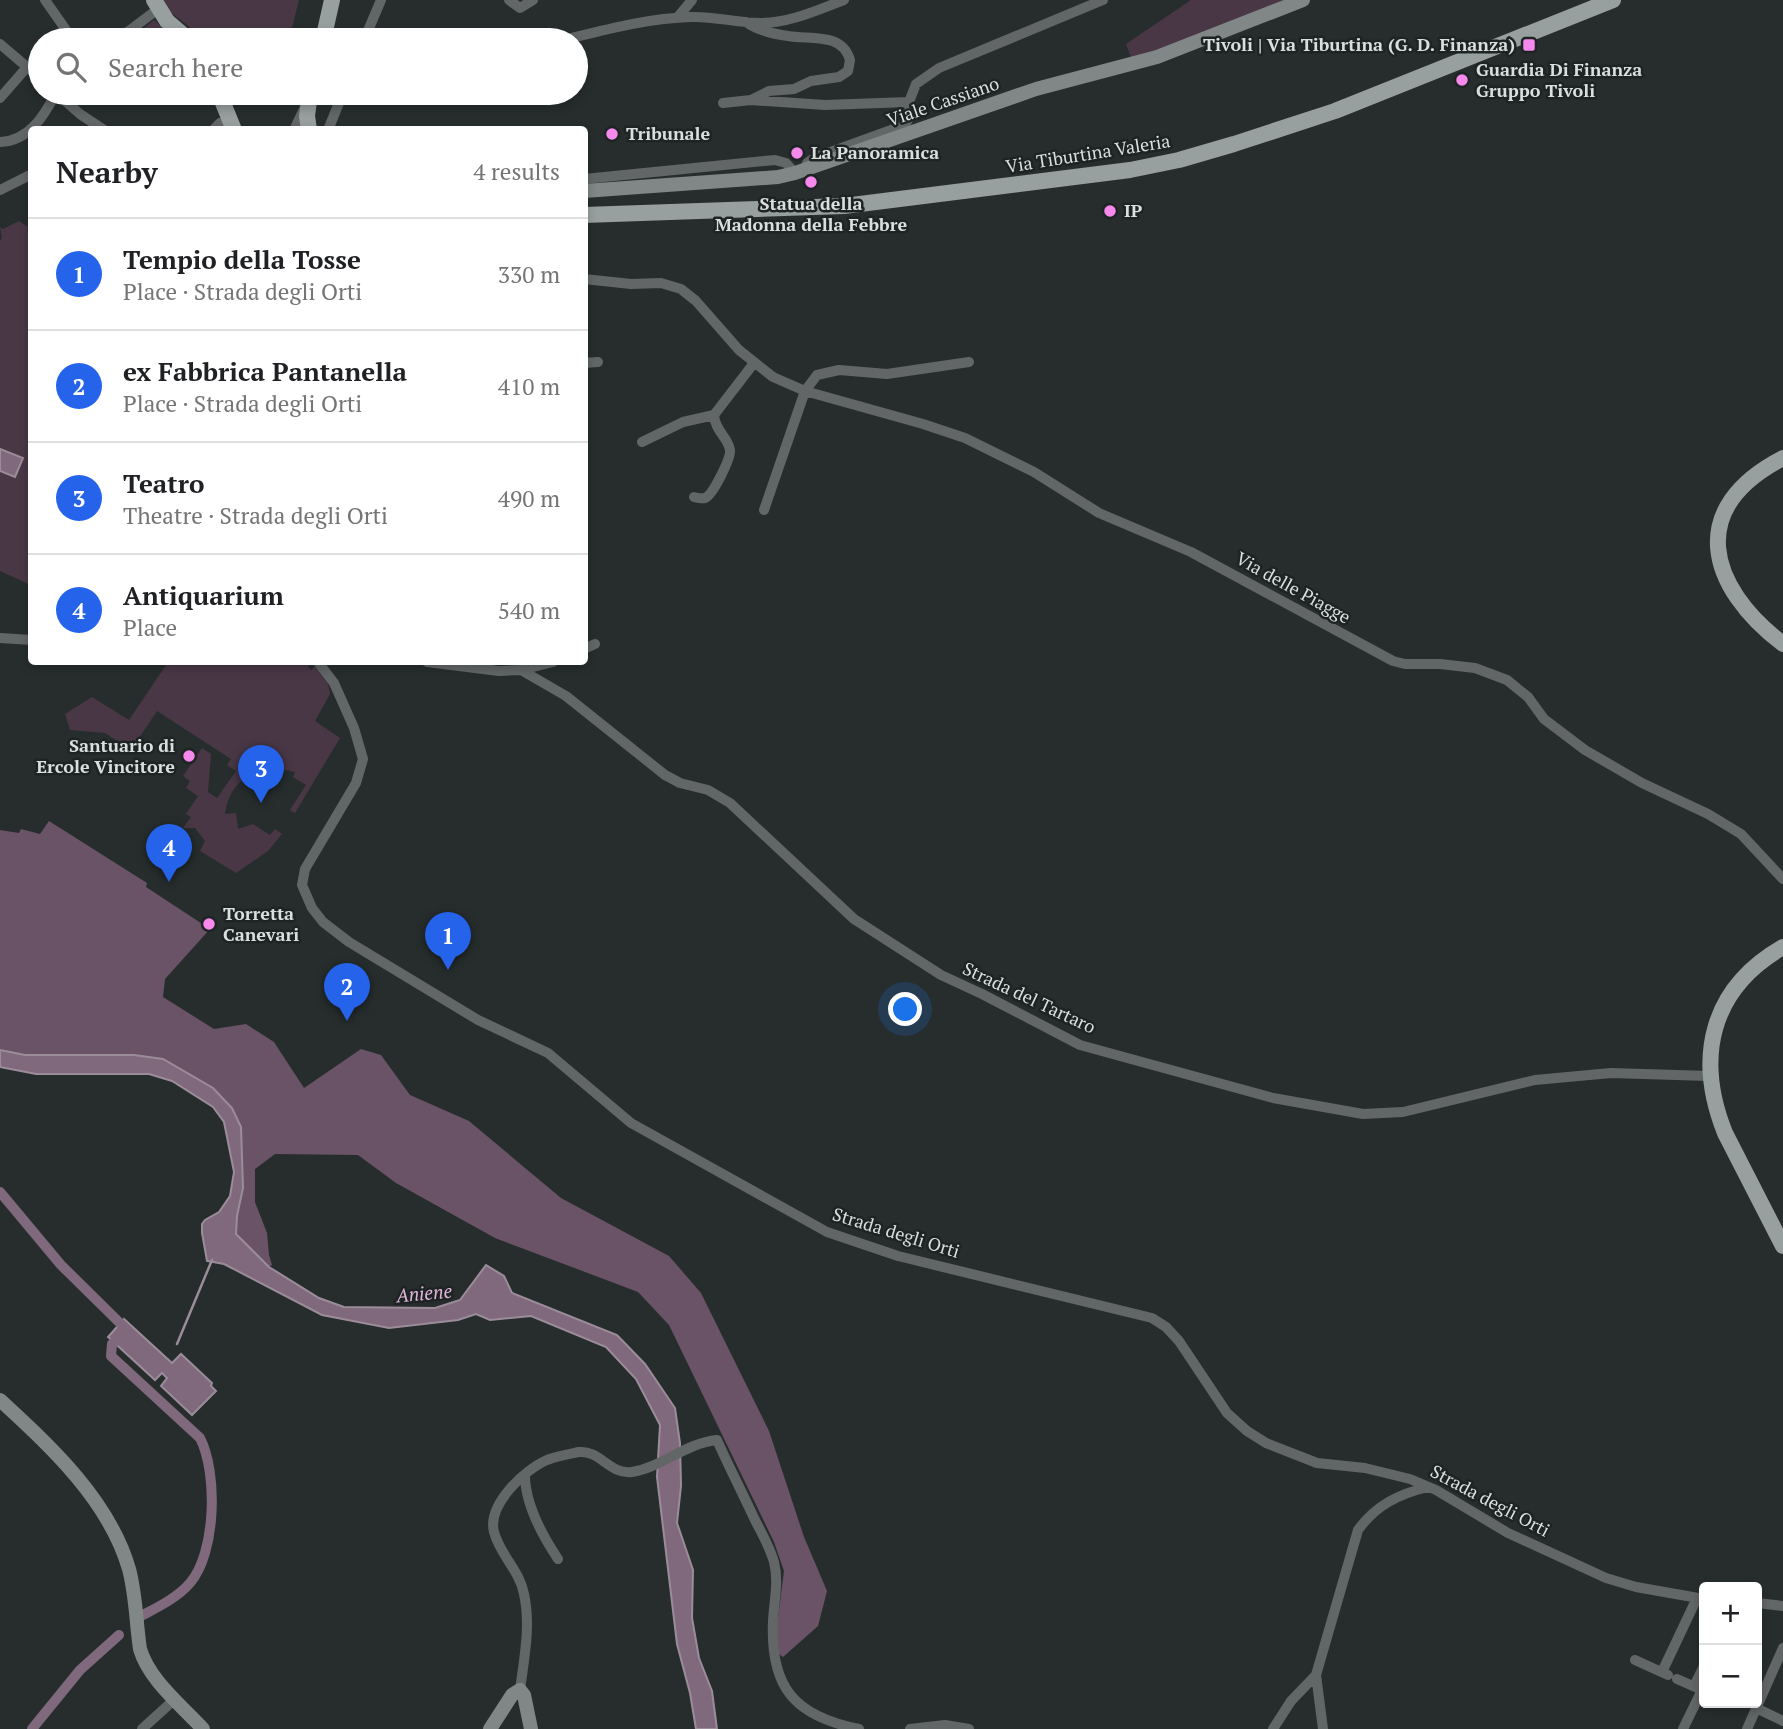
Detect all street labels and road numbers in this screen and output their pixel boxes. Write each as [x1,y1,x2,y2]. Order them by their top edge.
street label: Viale Cassiano [883,71,1002,131]
street label: Via Tiburtina Valeria [1004,128,1172,178]
street label: Via delle Piagge [1232,546,1355,629]
street label: Strada del Tartaro [959,956,1100,1038]
street label: Strada degli Orti [830,1201,963,1263]
street label: Strada degli Orti [1427,1459,1554,1542]

